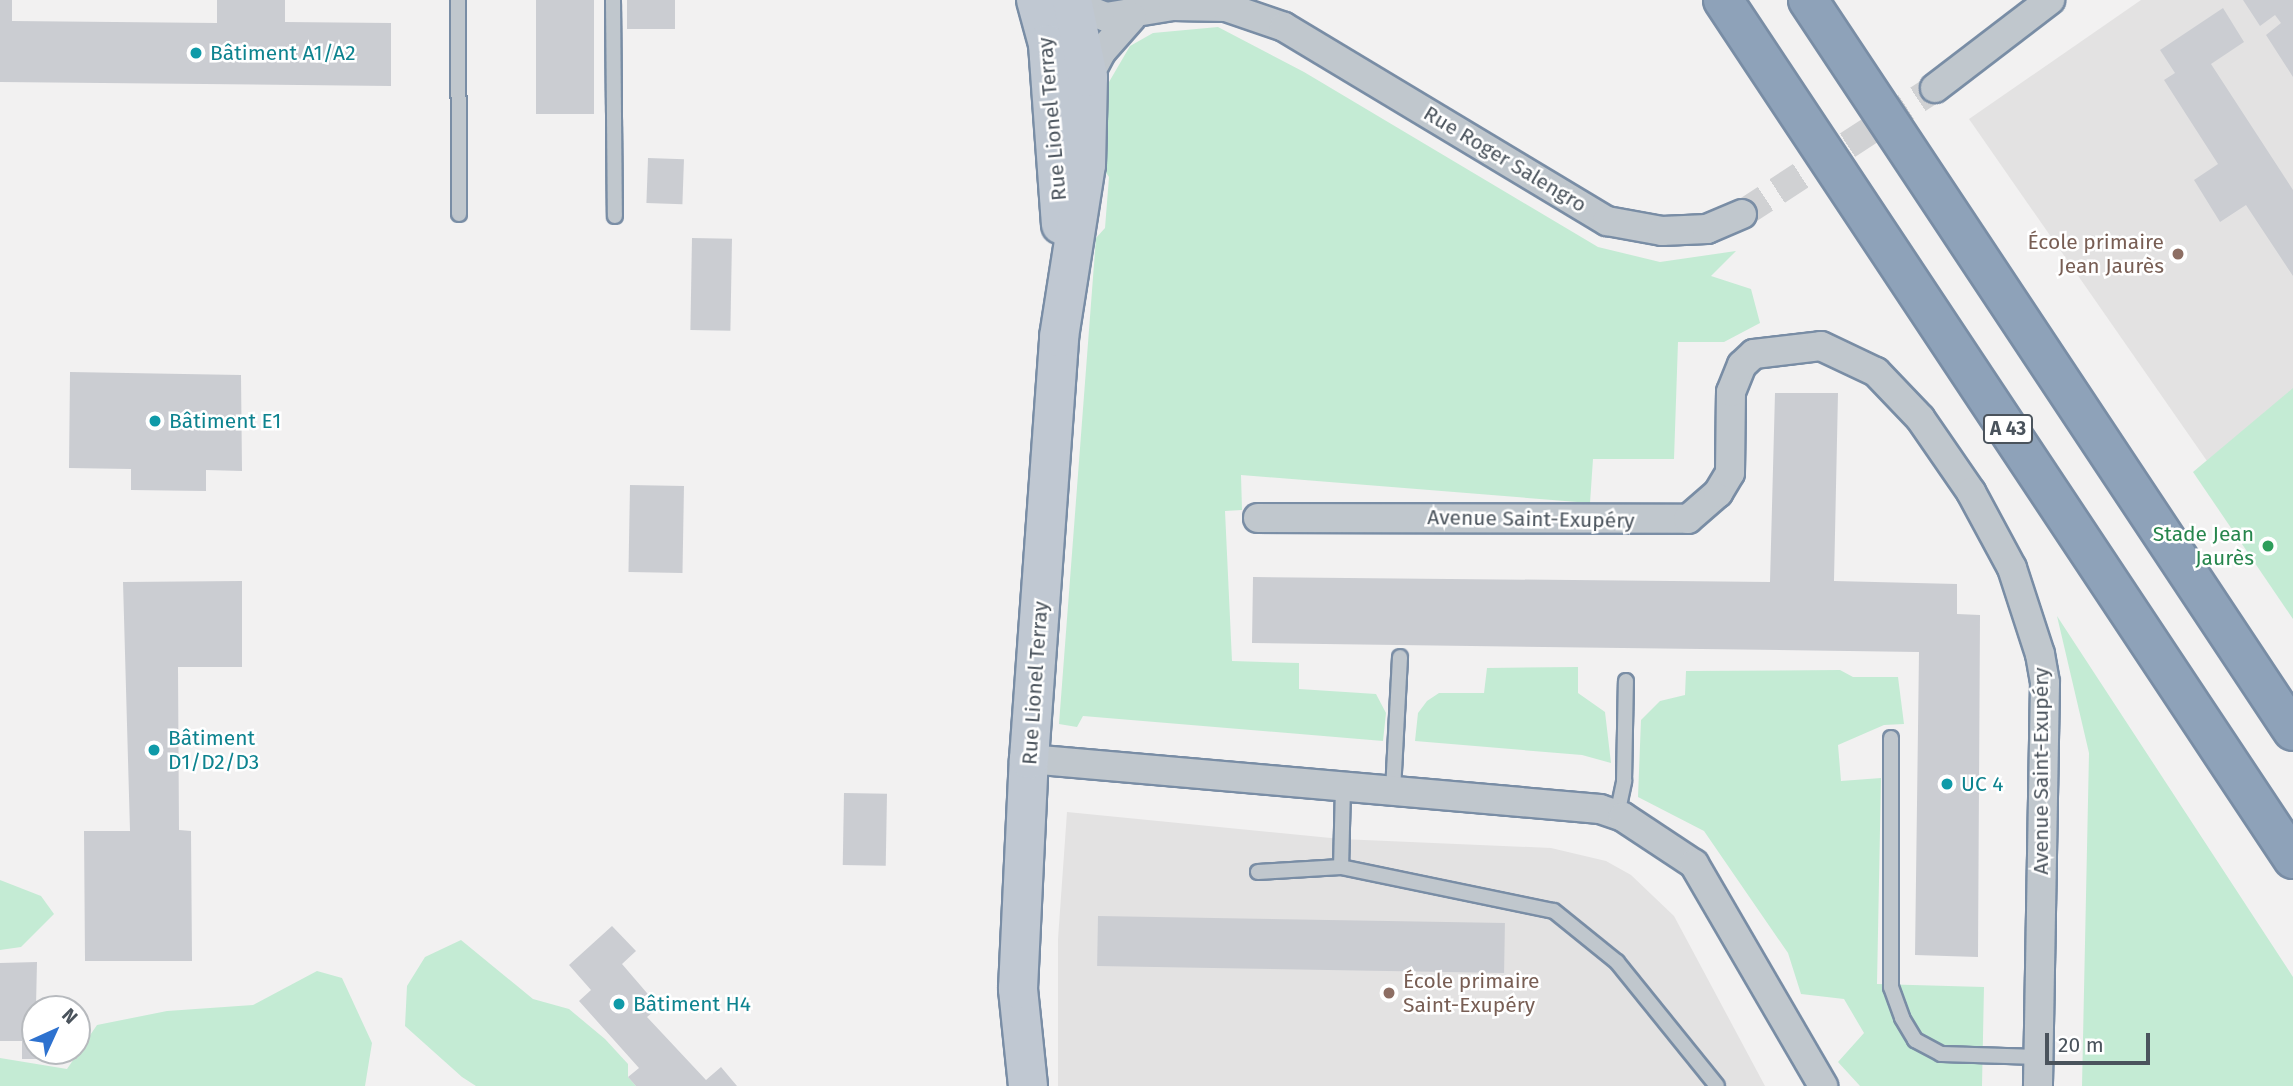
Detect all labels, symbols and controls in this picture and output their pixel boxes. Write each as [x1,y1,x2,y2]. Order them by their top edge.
street label: Rue Lionel Terray [1032,36,1072,202]
place label: Bâtiment A1/A2 [210,40,356,66]
marker: Bâtiment A1/A2 [188,45,204,61]
street label: Rue Roger Salengro [1419,100,1591,218]
place label: École primaire Jean Jaurès [2027,229,2164,279]
marker: École primaire Jean Jaurès [2170,246,2186,262]
place label: Bâtiment E1 [169,408,281,434]
marker: Bâtiment E1 [147,413,163,429]
road number: A 43 [1982,414,2034,444]
street label: Avenue Saint-Exupéry [1427,505,1635,533]
place label: Stade Jean Jaurès [2153,521,2254,571]
marker: Stade Jean Jaurès [2260,538,2276,554]
street label: Rue Lionel Terray [1017,600,1053,766]
street label: Avenue Saint-Exupéry [2028,667,2054,875]
place label: Bâtiment D1/D2/D3 [168,725,259,775]
marker: Bâtiment D1/D2/D3 [146,742,162,758]
place label: UC 4 [1961,771,2003,797]
marker: UC 4 [1939,776,1955,792]
place label: École primaire Saint-Exupéry [1403,968,1540,1018]
marker: École primaire Saint-Exupéry [1381,985,1397,1001]
place label: Bâtiment H4 [633,991,751,1017]
north arrow [21,995,91,1065]
marker: Bâtiment H4 [611,996,627,1012]
text: N [57,1004,82,1029]
scale bar [2048,1020,2153,1064]
text: 20 m [2058,1032,2104,1058]

